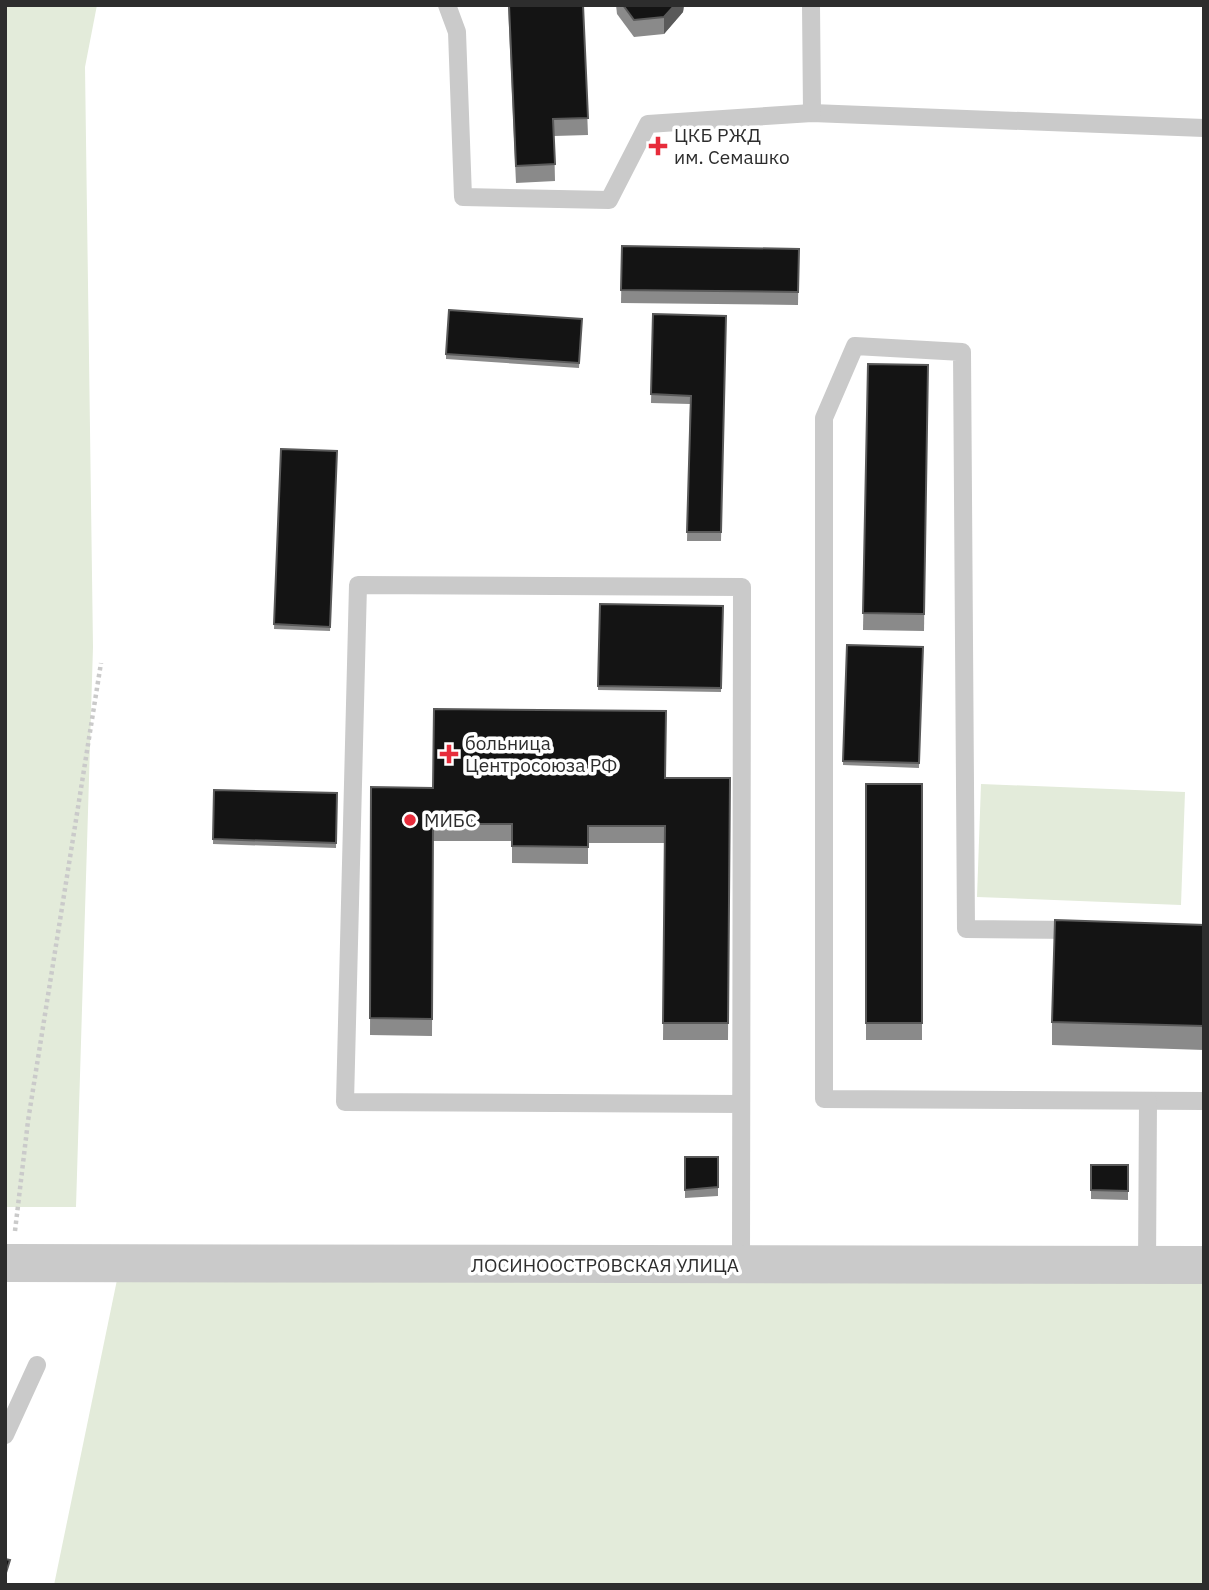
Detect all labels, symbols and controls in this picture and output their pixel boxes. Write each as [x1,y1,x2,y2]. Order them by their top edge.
place label: ЦКБ РЖД им. Семашко [674,123,790,169]
marker: ЦКБ РЖД им. Семашко [648,136,668,156]
place label: больница Центросоюза РФ [465,731,617,777]
marker: больница Центросоюза РФ [439,744,459,764]
place label: МИБС [424,808,477,832]
marker: МИБС [402,812,418,828]
street label: ЛОСИНООСТРОВСКАЯ УЛИЦА [471,1253,739,1277]

